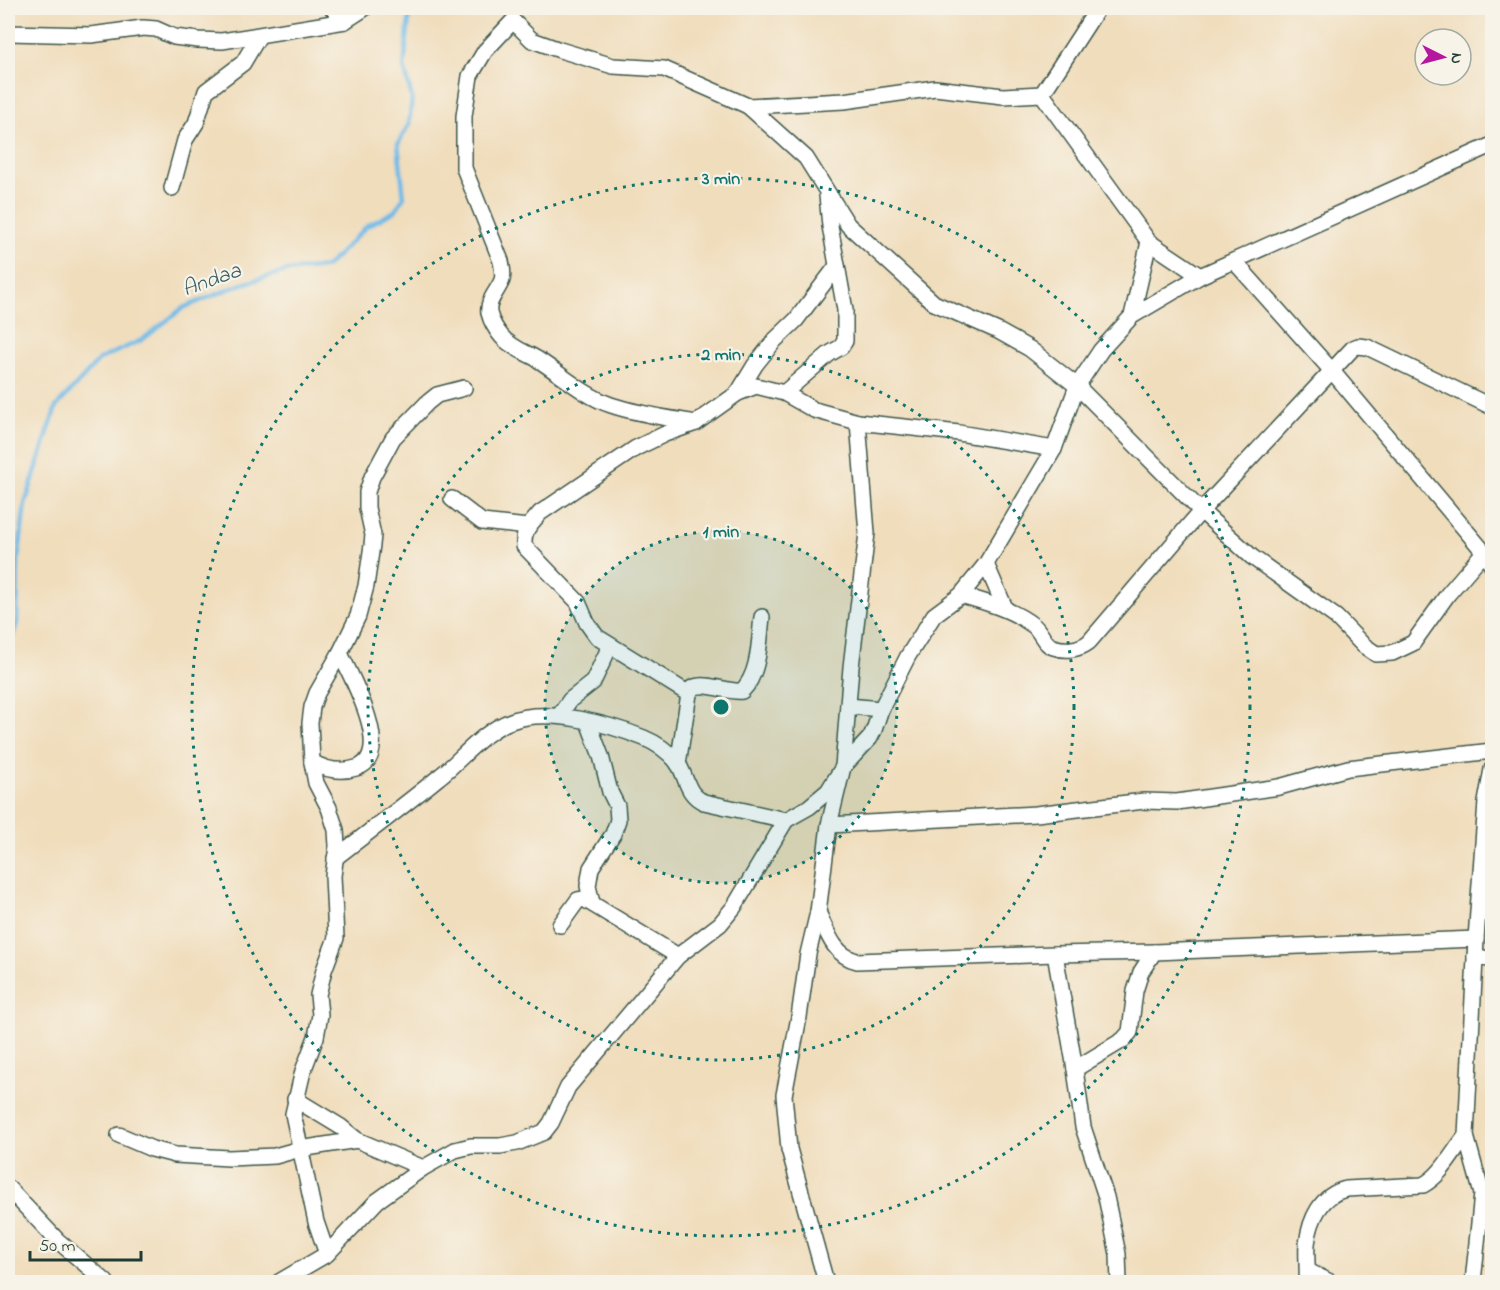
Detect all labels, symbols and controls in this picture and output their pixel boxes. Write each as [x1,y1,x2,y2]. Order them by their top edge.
north arrow [1413,27,1473,87]
text: N [1443,52,1468,65]
text: 3 min [701,167,740,193]
water label: Andaa [178,255,247,306]
text: 2 min [700,343,741,369]
text: 1 min [703,520,739,546]
centre of rings [711,697,731,717]
scale bar [30,1224,141,1262]
text: 50 m [39,1234,76,1260]

